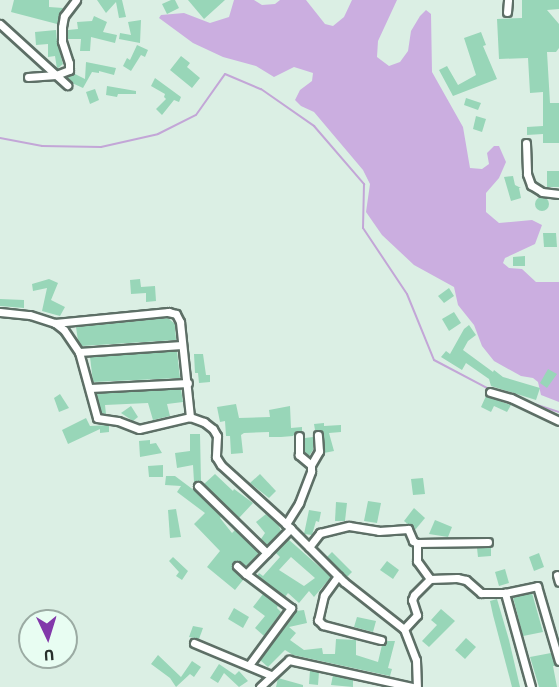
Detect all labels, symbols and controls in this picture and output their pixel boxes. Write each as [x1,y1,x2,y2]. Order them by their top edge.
north arrow [18,609,78,669]
text: U [43,644,55,666]

